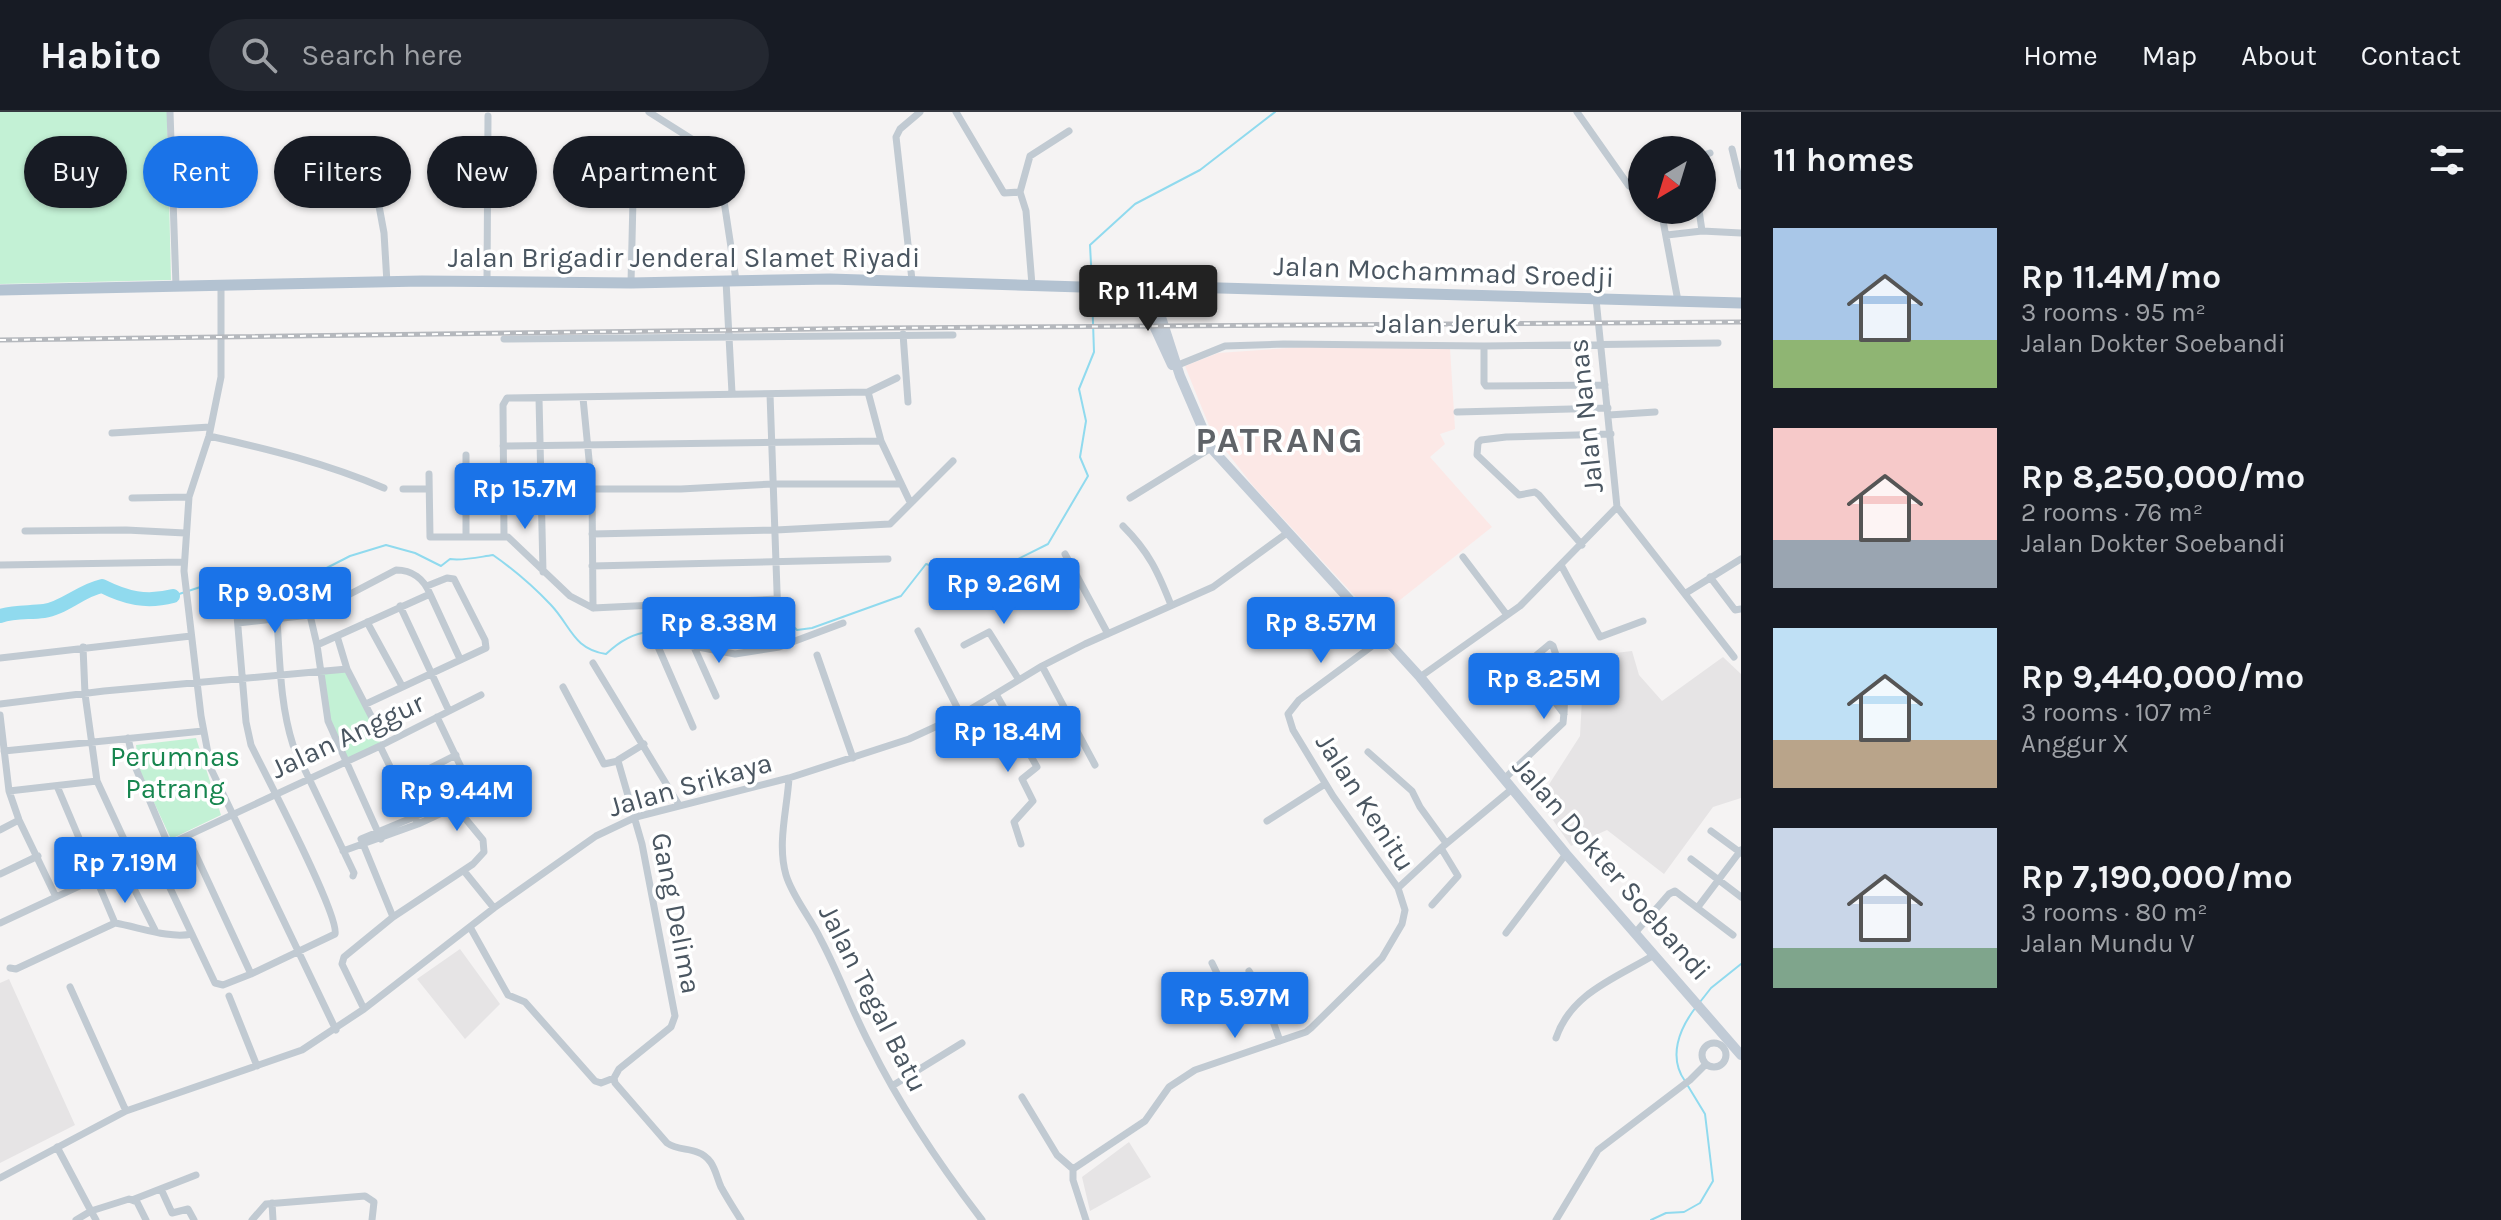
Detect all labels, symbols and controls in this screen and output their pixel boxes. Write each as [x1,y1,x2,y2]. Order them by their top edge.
search box [209,19,769,91]
text: Habito [40,33,161,78]
icon: search [237,33,281,77]
text: Search here [301,37,463,73]
text: Home [2023,39,2098,72]
text: Map [2142,39,2197,72]
text: About [2241,39,2317,72]
text: Contact [2361,39,2461,72]
chip: Buy [24,136,127,208]
chip: Rent [143,136,258,208]
chip: Filters [274,136,411,208]
chip: New [427,136,537,208]
chip: Apartment [553,136,745,208]
north arrow [1628,136,1716,224]
map controls [1628,136,1716,224]
icon: filters [2425,138,2469,182]
text: 11 homes [1773,140,1915,180]
street label: Jalan Brigadir Jenderal Slamet Riyadi [448,241,920,274]
street label: Jalan Mochammad Sroedji [1273,249,1615,294]
text: Rp 11.4M/mo [2021,257,2221,297]
icon: home [1837,260,1933,356]
pin: Rp 11.4M [1065,265,1231,333]
text: Rp 11.4M [1097,275,1199,306]
text: 3 rooms · 95 m² [2021,297,2206,328]
street label: Jalan Jeruk [1376,307,1518,340]
text: Jalan Dokter Soebandi [2021,328,2286,359]
street label: Jalan Nanas [1561,337,1610,495]
district label: PATRANG [1195,419,1365,461]
text: Rp 8,250,000/mo [2021,457,2305,497]
icon: home [1837,460,1933,556]
pin: Rp 15.7M [442,463,608,531]
text: Rp 15.7M [473,473,577,504]
text: 2 rooms · 76 m² [2021,497,2203,528]
text: Jalan Dokter Soebandi [2021,528,2286,559]
pin: Rp 9.26M [921,558,1087,626]
pin: Rp 9.03M [192,567,358,635]
text: Rp 9.26M [947,568,1061,599]
text: Rp 9.03M [217,577,333,608]
pin: Rp 8.38M [636,597,802,665]
pin: Rp 8.57M [1238,597,1404,665]
text: Rp 8.38M [660,607,778,638]
text: Rp 8.57M [1265,607,1377,638]
pin: Rp 8.25M [1461,653,1627,721]
text: Rp 9,440,000/mo [2021,657,2304,697]
icon: home [1837,660,1933,756]
text: Rp 8.25M [1486,663,1602,694]
street label: Jalan Anggur [265,685,430,785]
text: 3 rooms · 107 m² [2021,697,2212,728]
pin: Rp 18.4M [925,706,1091,774]
text: Rp 18.4M [953,716,1063,747]
street label: Jalan Kenitu [1309,727,1422,877]
text: Anggur X [2021,728,2129,759]
park label: Perumnas Patrang [110,740,240,805]
street label: Jalan Srikaya [605,745,776,824]
street label: Jalan Dokter Soebandi [1506,750,1718,987]
pin: Rp 9.44M [374,765,540,833]
text: Rp 9.44M [400,775,514,806]
street label: Gang Delima [645,830,708,996]
pin: Rp 7.19M [42,837,208,905]
text: Rp 7.19M [72,847,178,878]
text: Rp 7,190,000/mo [2021,857,2293,897]
icon: home [1837,860,1933,956]
text: 3 rooms · 80 m² [2021,897,2208,928]
street label: Jalan Tegal Batu [812,899,935,1097]
text: Jalan Mundu V [2021,928,2195,959]
pin: Rp 5.97M [1152,972,1318,1040]
text: Rp 5.97M [1179,982,1291,1013]

